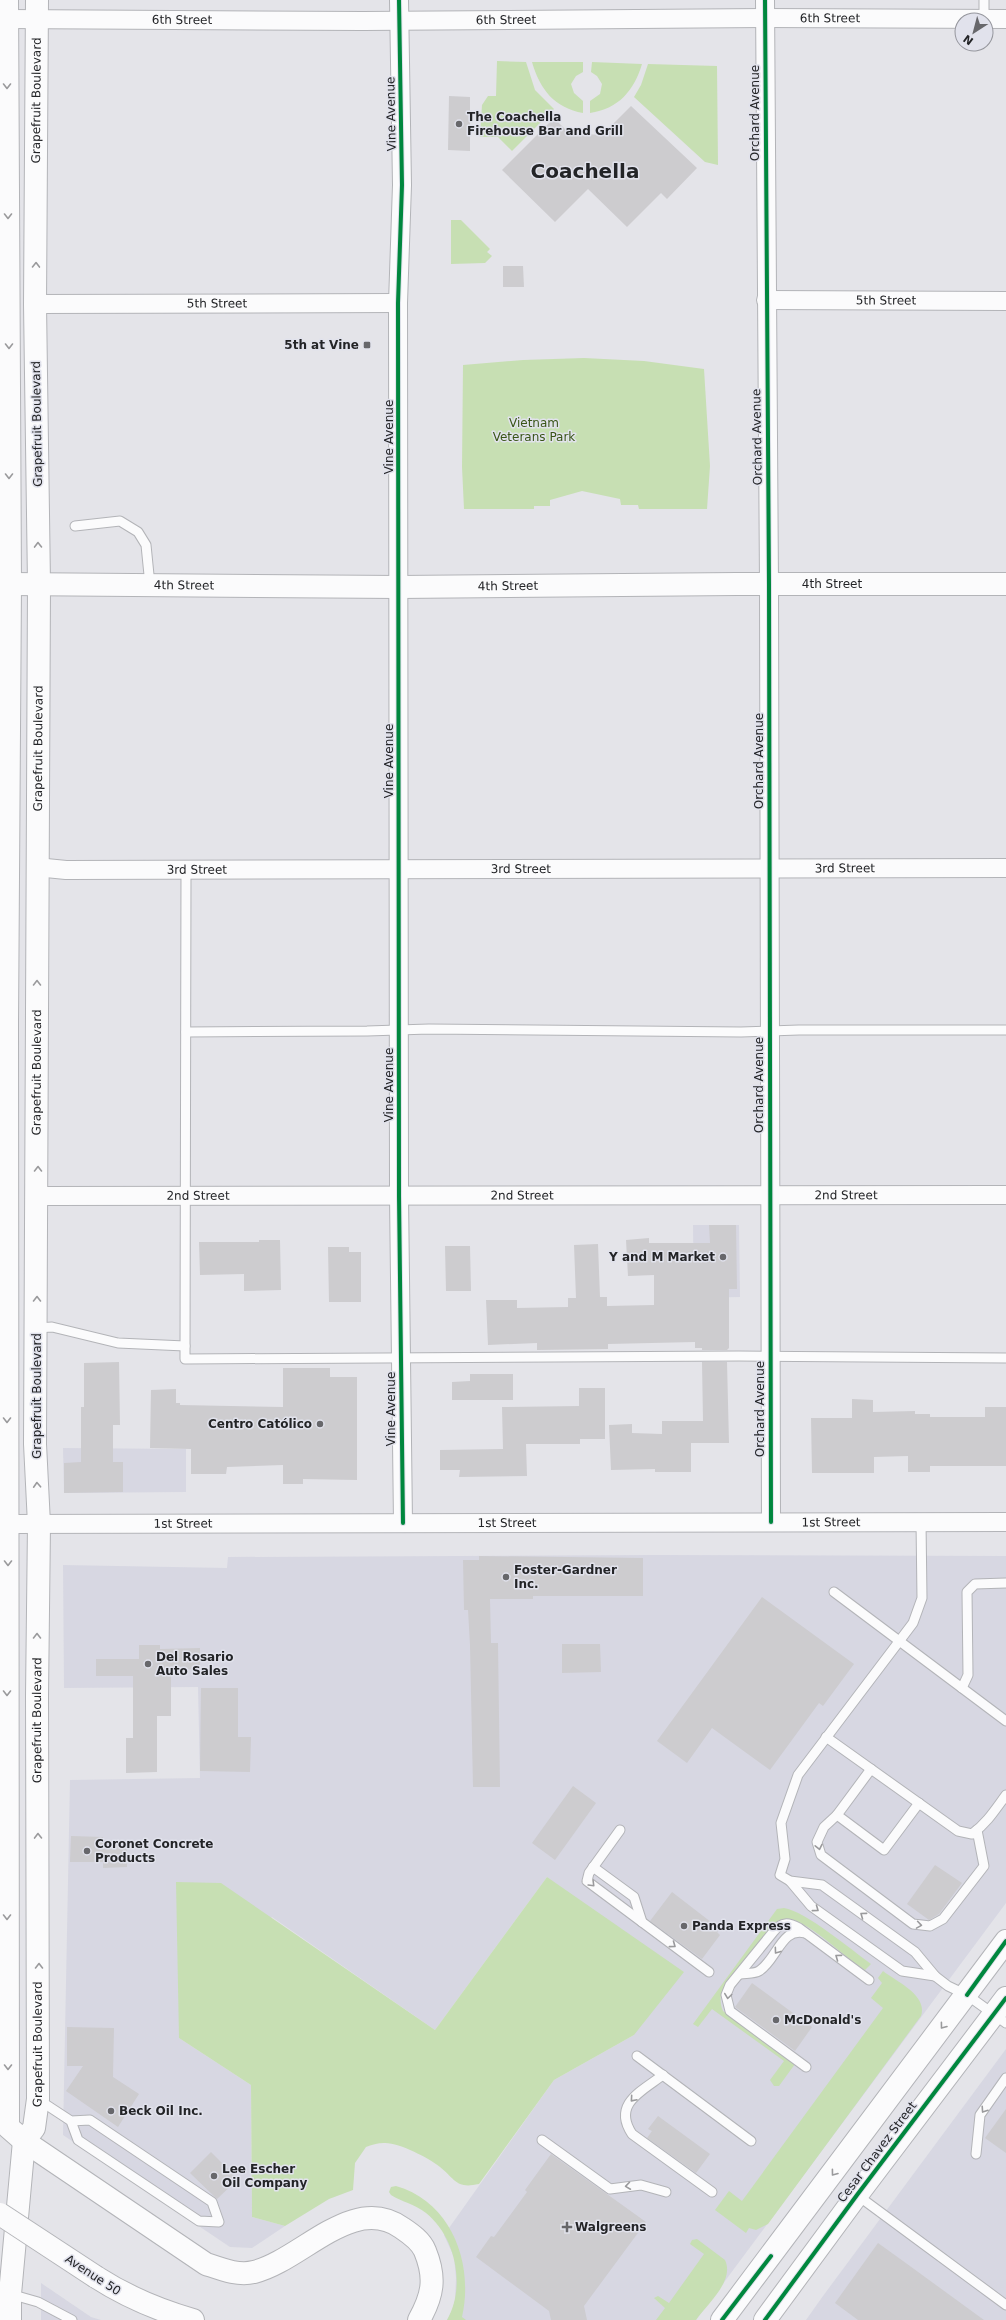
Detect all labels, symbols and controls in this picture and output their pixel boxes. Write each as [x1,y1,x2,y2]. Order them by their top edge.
street label: 6th Street [800,11,860,25]
north arrow [954,12,994,52]
street label: 6th Street [152,13,212,27]
street label: 6th Street [476,13,536,27]
text: N [961,32,976,48]
street label: Grapefruit Boulevard [29,37,44,164]
street label: Orchard Avenue [748,65,762,161]
street label: Vine Avenue [383,77,399,151]
one-way arrow [3,83,11,89]
place label: The Coachella Firehouse Bar and Grill [467,110,623,138]
marker: The Coachella Firehouse Bar and Grill [454,119,464,129]
district label: Coachella [531,159,639,183]
one-way arrow [4,213,12,219]
one-way arrow [32,262,40,268]
street label: 5th Street [856,293,916,308]
street label: 5th Street [187,296,247,311]
place label: 5th at Vine [284,338,359,352]
marker: 5th at Vine [362,340,372,350]
one-way arrow [5,343,13,349]
street label: Grapefruit Boulevard [29,361,45,487]
street label: Orchard Avenue [749,389,765,485]
street label: Vine Avenue [382,400,396,474]
park label: Vietnam Veterans Park [493,416,575,444]
one-way arrow [5,473,14,479]
one-way arrow [34,542,42,548]
street label: 4th Street [802,577,862,591]
street label: 4th Street [154,578,214,593]
street label: 4th Street [478,579,538,593]
street label: Grapefruit Boulevard [31,685,46,811]
street label: Orchard Avenue [752,713,766,809]
street label: Vine Avenue [382,724,396,798]
street label: 3rd Street [815,861,875,875]
street label: 3rd Street [491,862,551,876]
street label: 3rd Street [167,863,227,877]
one-way arrow [33,980,41,986]
street label: Grapefruit Boulevard [29,1009,44,1135]
street label: Orchard Avenue [752,1037,766,1133]
street label: Vine Avenue [382,1048,396,1122]
one-way arrow [34,1166,42,1172]
street label: 2nd Street [490,1188,554,1203]
street label: 2nd Street [814,1188,878,1202]
street label: 2nd Street [166,1189,230,1203]
place label: Y and M Market [608,1250,715,1264]
marker: Y and M Market [718,1252,728,1262]
one-way arrow [33,1296,41,1302]
street label: Grapefruit Boulevard [30,1333,44,1459]
street label: Orchard Avenue [753,1361,767,1457]
street label: Vine Avenue [384,1372,398,1446]
one-way arrow [3,1417,12,1423]
place label: Centro Católico [208,1417,312,1431]
marker: Centro Católico [315,1419,325,1429]
one-way arrow [33,1482,41,1488]
street label: 1st Street [802,1515,861,1529]
street label: 1st Street [478,1516,537,1530]
street label: 1st Street [154,1517,213,1531]
one-way arrow [4,1560,12,1566]
place label: Foster-Gardner Inc. [514,1563,617,1591]
marker: Foster-Gardner Inc. [501,1572,511,1582]
one-way arrow [33,1633,41,1639]
place label: Del Rosario Auto Sales [156,1650,233,1678]
street label: Grapefruit Boulevard [30,1657,44,1783]
marker: Del Rosario Auto Sales [143,1659,153,1669]
one-way arrow [3,1690,11,1696]
one-way arrow [34,1833,42,1839]
place label: Coronet Concrete Products [95,1837,213,1865]
one-way arrow [815,1844,823,1850]
marker: Coronet Concrete Products [82,1846,92,1856]
one-way arrow [587,1880,595,1887]
one-way arrow [812,1904,819,1911]
one-way arrow [860,1912,867,1920]
one-way arrow [3,1914,11,1920]
place label: Panda Express [692,1919,791,1933]
one-way arrow [916,1920,922,1929]
marker: Panda Express [679,1921,689,1931]
one-way arrow [669,1940,676,1948]
one-way arrow [774,1947,782,1954]
one-way arrow [835,1954,842,1962]
one-way arrow [35,1963,43,1969]
street label: Grapefruit Boulevard [30,1981,45,2108]
one-way arrow [724,1992,733,1999]
place label: McDonald's [784,2013,861,2027]
marker: McDonald's [771,2015,781,2025]
one-way arrow [941,2022,948,2029]
one-way arrow [4,2064,12,2070]
one-way arrow [631,2094,638,2102]
street label: Cesar Chavez Street [835,2099,920,2205]
place label: Beck Oil Inc. [119,2104,203,2118]
marker: Beck Oil Inc. [106,2106,116,2116]
one-way arrow [981,2106,988,2113]
place label: Lee Escher Oil Company [222,2162,307,2190]
one-way arrow [831,2168,838,2175]
marker: Lee Escher Oil Company [209,2171,219,2181]
one-way arrow [625,2181,631,2190]
place label: Walgreens [575,2220,647,2234]
marker: Walgreens [562,2222,572,2232]
street label: Avenue 50 [62,2252,124,2298]

